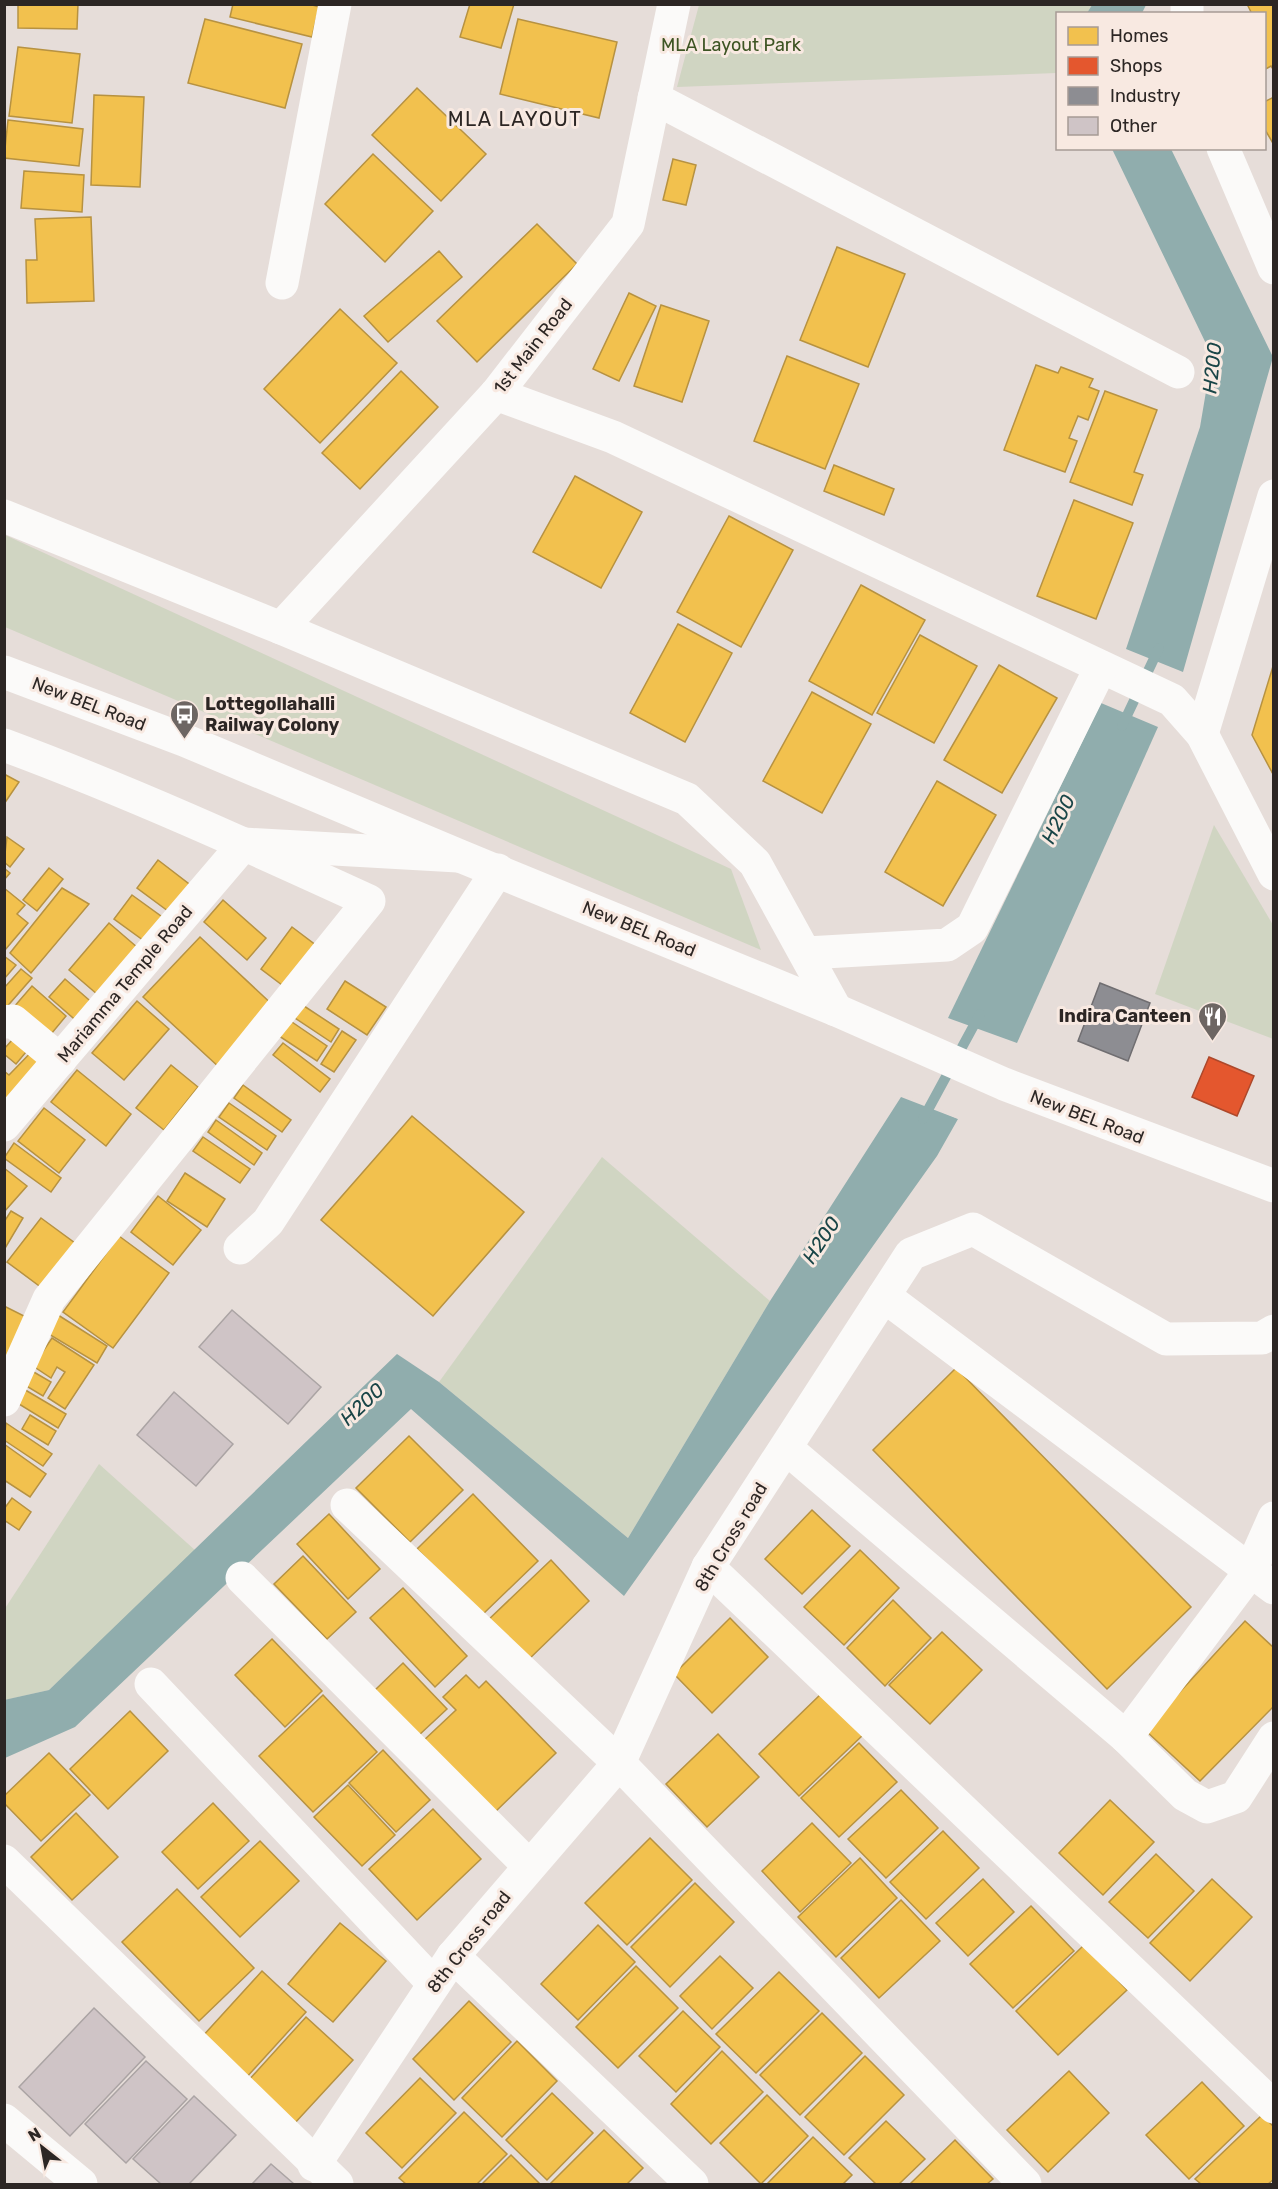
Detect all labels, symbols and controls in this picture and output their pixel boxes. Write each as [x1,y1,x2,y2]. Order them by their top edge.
legend [1056,12,1266,150]
text: Homes [1110,25,1168,47]
park label: MLA Layout Park [661,34,802,56]
text: Shops [1110,55,1162,77]
text: Industry [1110,85,1180,107]
district label: MLA LAYOUT [448,107,582,131]
text: Other [1110,115,1157,137]
street label: 1st Main Road [489,294,577,398]
water label: H200 [1197,341,1227,395]
street label: New BEL Road [29,672,149,736]
place label: Lottegollahalli Railway Colony [205,693,340,736]
bus stop icon: Lottegollahalli Railway Colony [168,698,200,740]
water label: H200 [1036,790,1080,847]
street label: New BEL Road [579,896,699,962]
street label: Mariamma Temple Road [53,901,197,1067]
restaurant icon: Indira Canteen [1196,1000,1228,1042]
place label: Indira Canteen [1059,1005,1191,1027]
street label: New BEL Road [1027,1085,1147,1149]
water label: H200 [797,1212,845,1268]
water label: H200 [335,1377,389,1430]
street label: 8th Cross road [690,1479,772,1595]
street label: 8th Cross road [422,1887,516,1997]
north arrow [12,2117,72,2177]
text: N [25,2123,44,2146]

